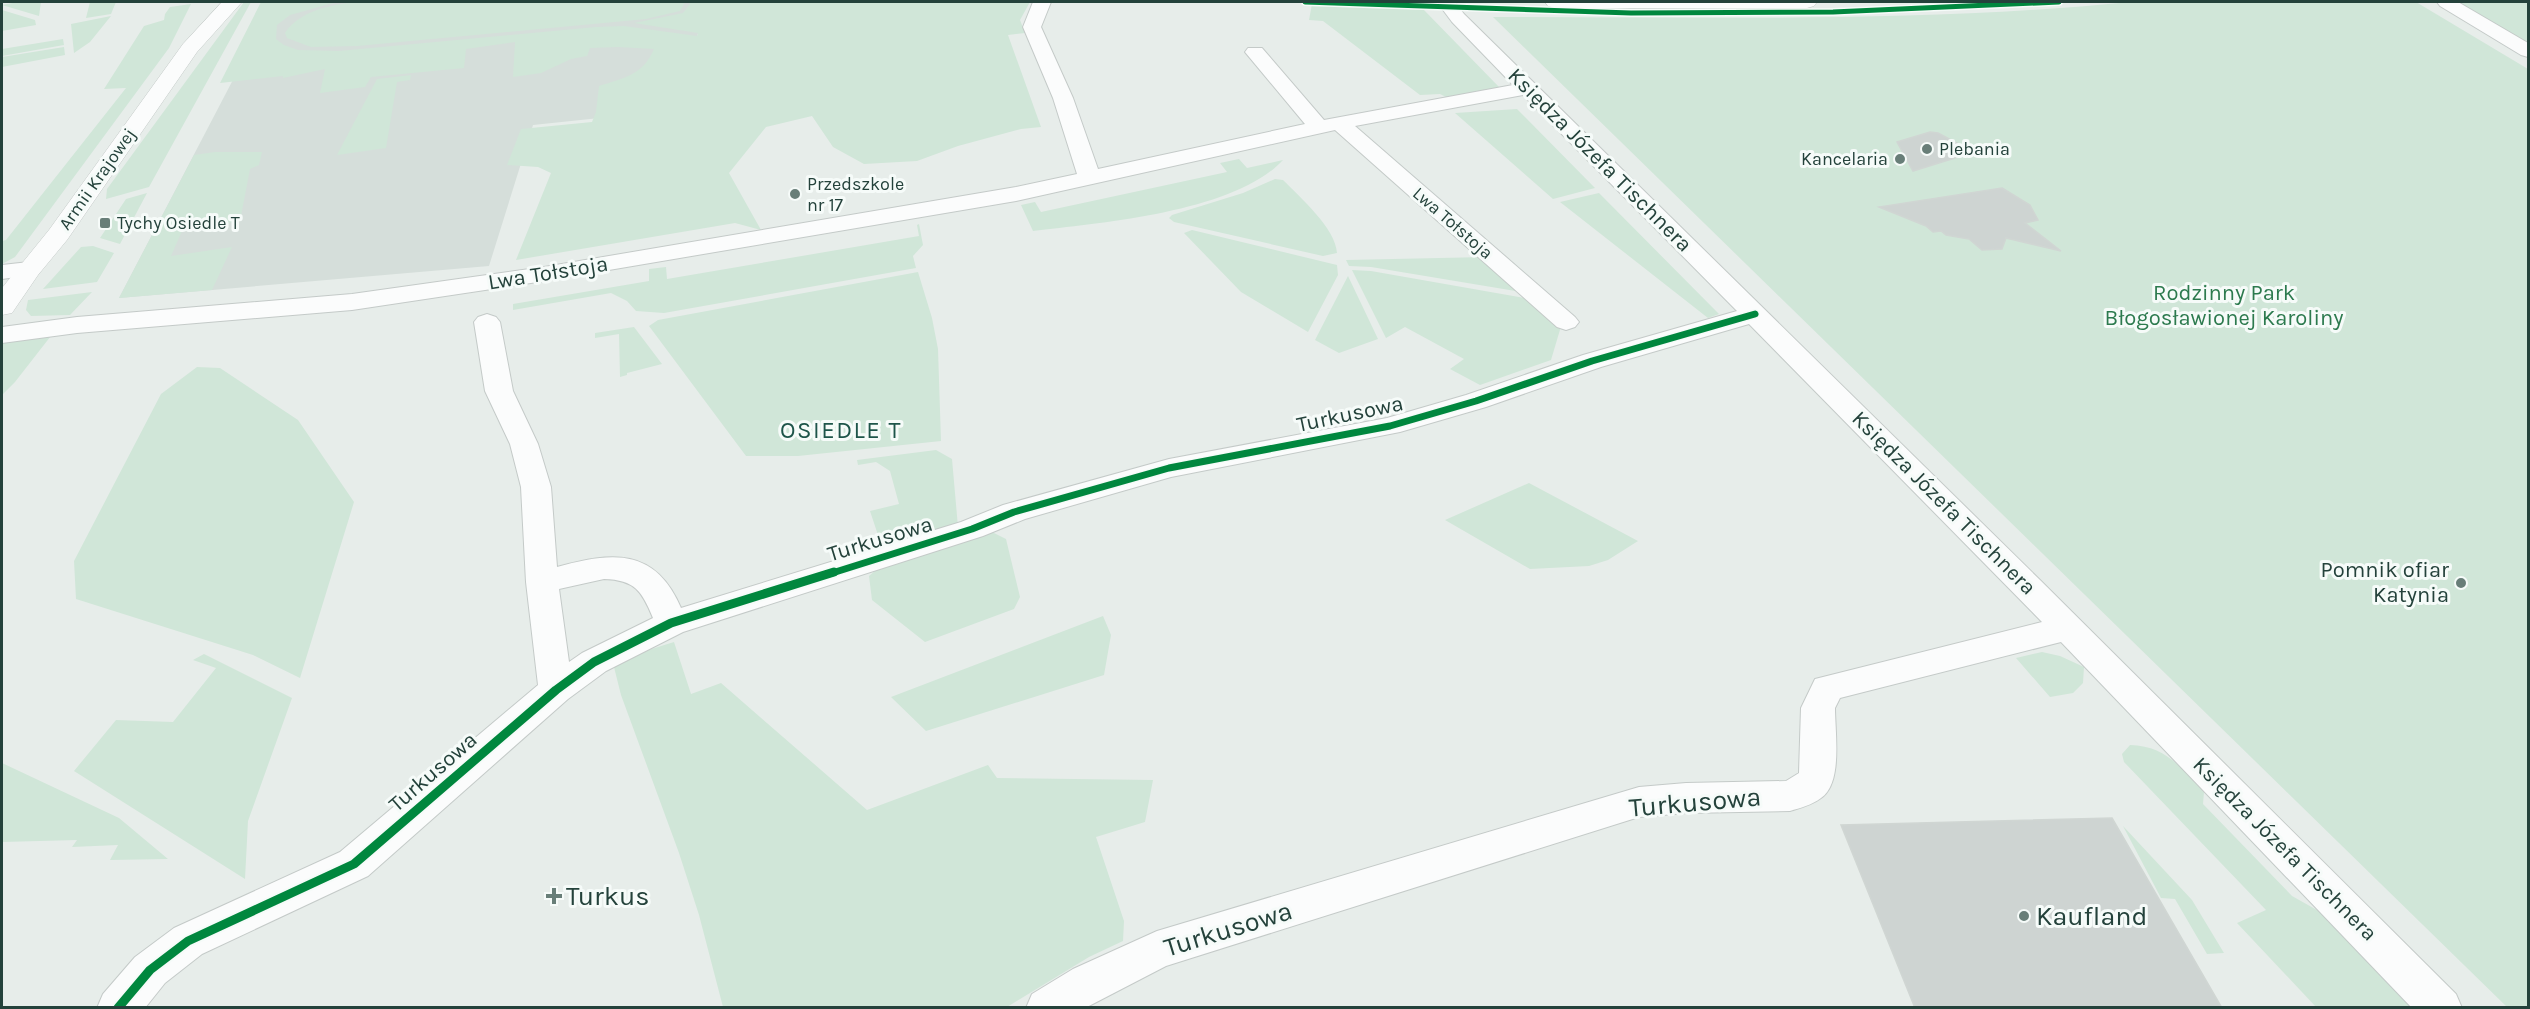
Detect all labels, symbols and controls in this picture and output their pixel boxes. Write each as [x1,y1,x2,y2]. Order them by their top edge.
street label: Księdza Józefa Tischnera [1503,63,1697,257]
street label: Armii Krajowej [54,124,140,234]
place label: Plebania [1939,138,2010,160]
marker: Plebania [1920,142,1934,156]
place label: Kancelaria [1801,148,1888,170]
marker: Kancelaria [1893,152,1907,166]
place label: Przedszkole nr 17 [807,173,904,216]
street label: Lwa Tołstoja [1408,182,1498,264]
marker: Przedszkole nr 17 [788,187,802,201]
place label: Tychy Osiedle T [117,212,240,234]
marker: Tychy Osiedle T [98,216,112,230]
street label: Lwa Tołstoja [486,251,610,295]
park label: Rodzinny Park Błogosławionej Karoliny [2104,280,2344,331]
street label: Turkusowa [1294,390,1406,438]
street label: Księdza Józefa Tischnera [1847,406,2041,600]
district label: OSIEDLE T [780,416,902,444]
street label: Turkusowa [824,511,936,567]
place label: Pomnik ofiar Katynia [2321,557,2449,608]
marker: Pomnik ofiar Katynia [2454,576,2468,590]
street label: Turkusowa [384,727,482,817]
street label: Księdza Józefa Tischnera [2188,752,2382,946]
street label: Turkusowa [1628,780,1762,824]
place label: Turkus [566,880,650,912]
marker: Turkus [547,889,561,903]
street label: Turkusowa [1160,894,1296,964]
place label: Kaufland [2036,900,2148,932]
marker: Kaufland [2017,909,2031,923]

